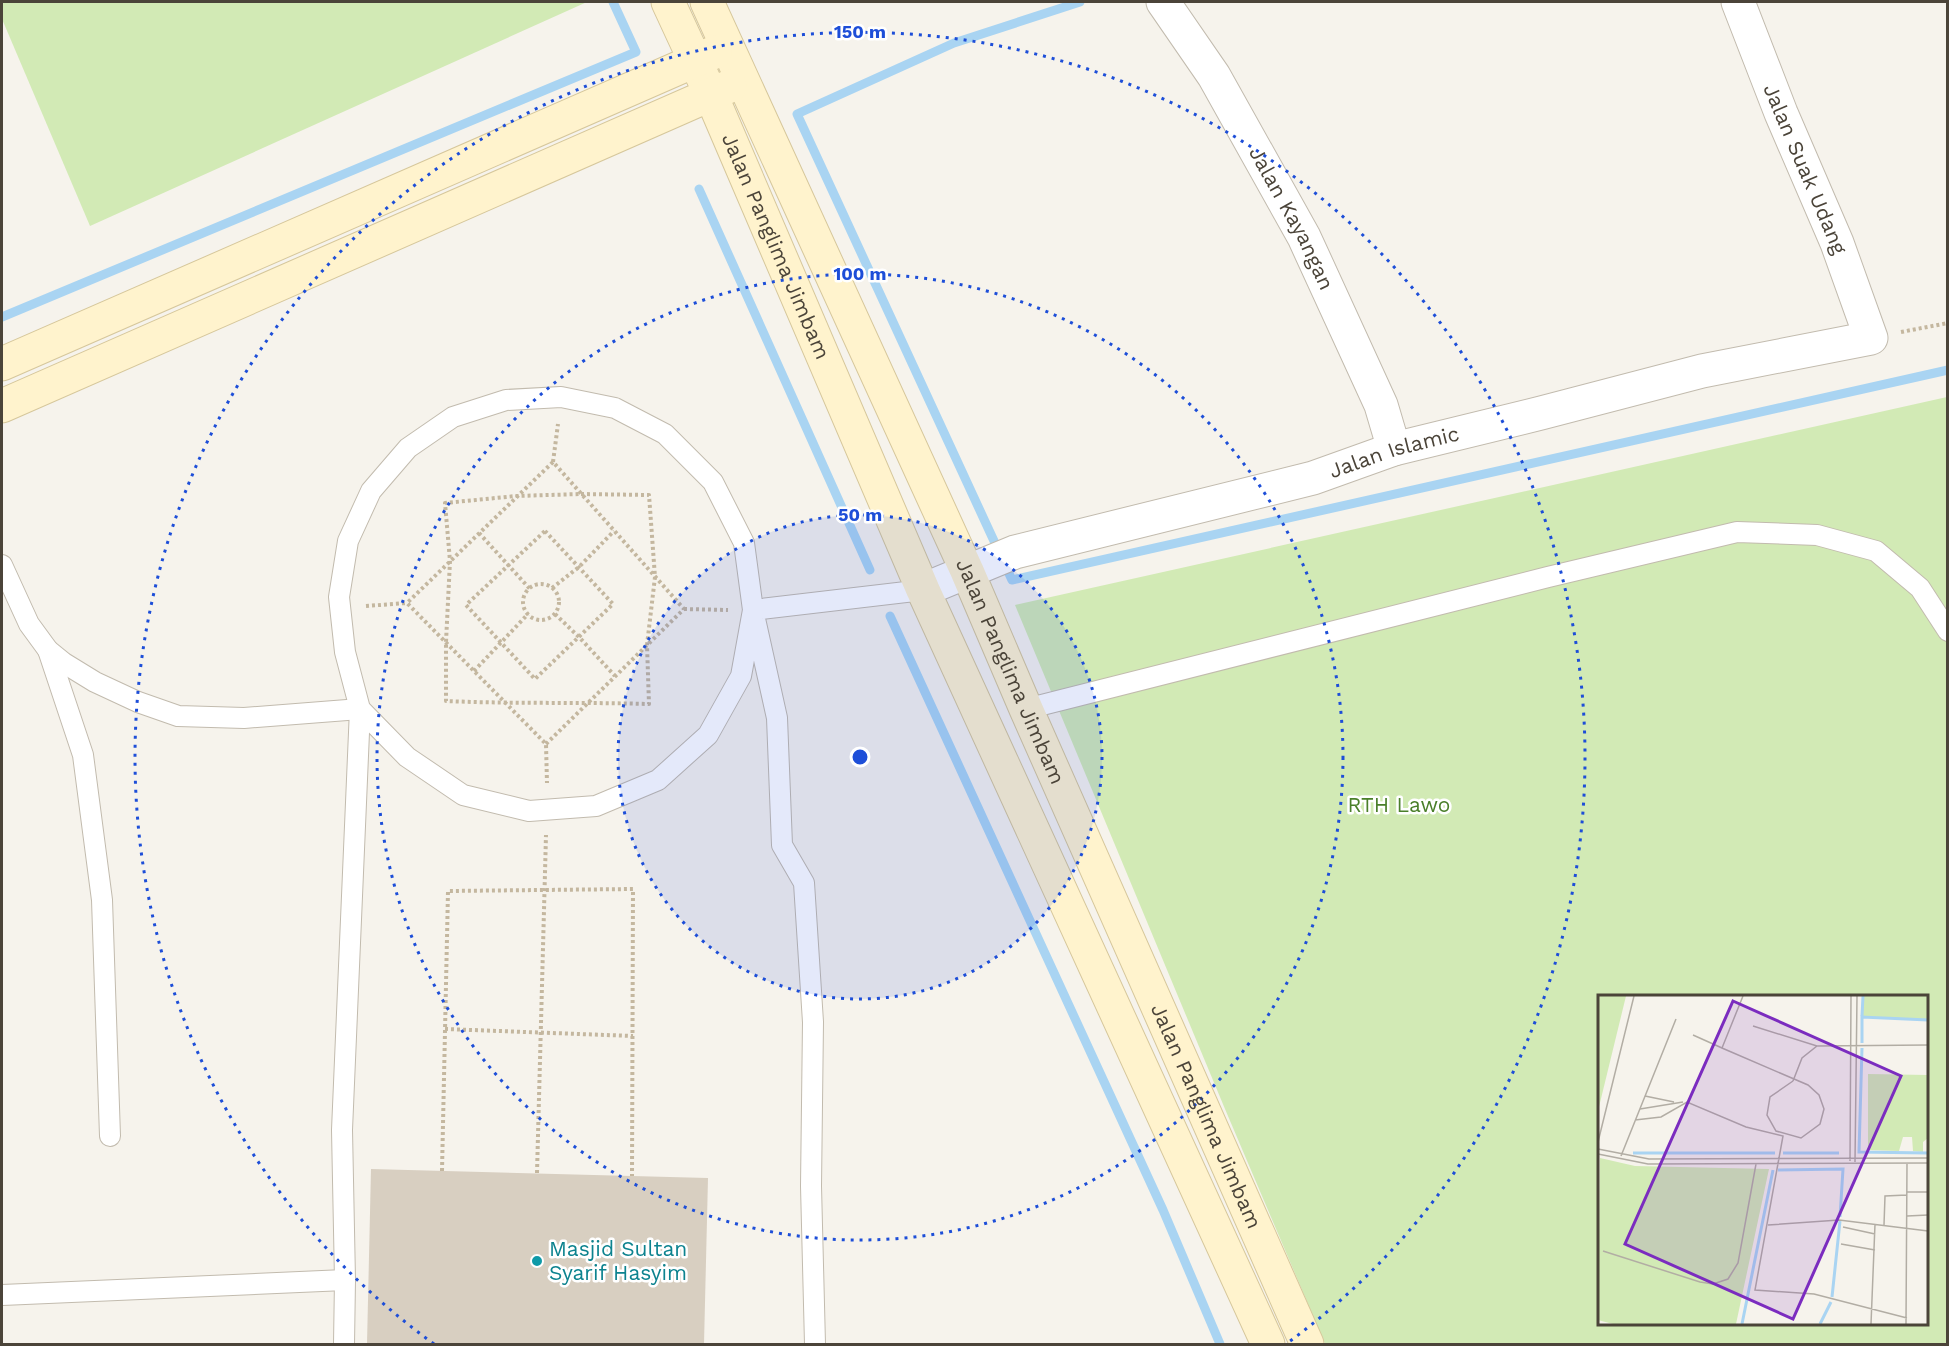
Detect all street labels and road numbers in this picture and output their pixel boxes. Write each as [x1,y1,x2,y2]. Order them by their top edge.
street label: Jalan Suak Udang [1758,80,1853,258]
street label: Jalan Panglima Jimbam [717,129,836,363]
street label: Jalan Kayangan [1244,142,1339,294]
street label: Jalan Islamic [1326,420,1462,483]
street label: Jalan Panglima Jimbam [951,554,1071,788]
street label: Jalan Panglima Jimbam [1146,1000,1267,1232]

